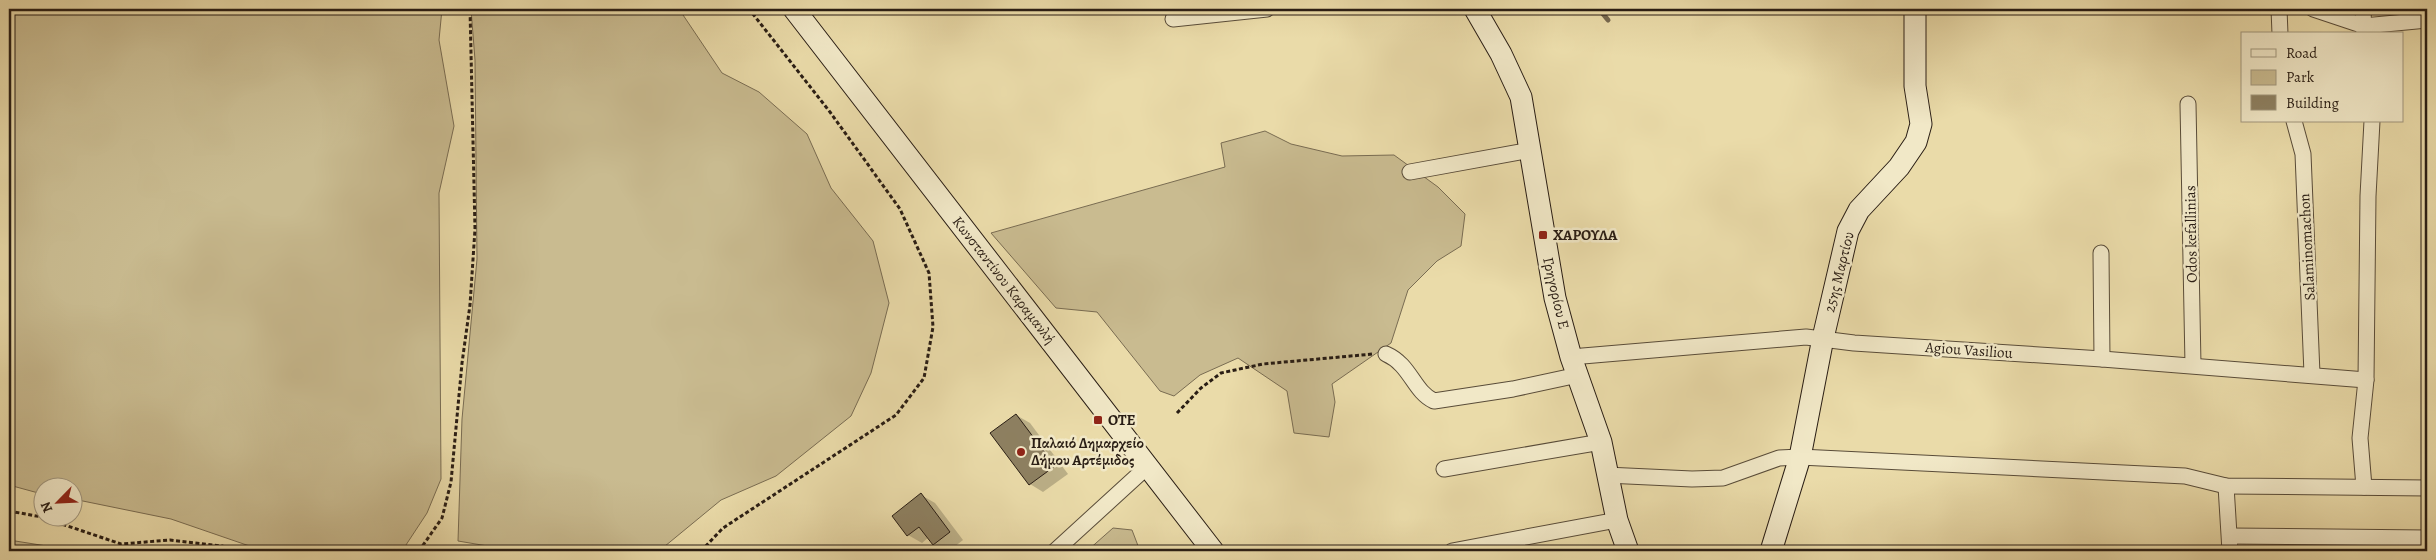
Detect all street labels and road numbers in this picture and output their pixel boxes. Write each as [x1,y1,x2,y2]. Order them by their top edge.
street label: Odos kefallinias [2180,185,2202,283]
street label: Salaminomachon [2294,193,2320,301]
street label: Κωνσταντίνου Καραμανλή [948,212,1060,348]
street label: 25ης Μαρτίου [1819,229,1859,314]
street label: Γρηγορίου Ε [1538,255,1574,331]
street label: Agiou Vasiliou [1924,337,2014,363]

